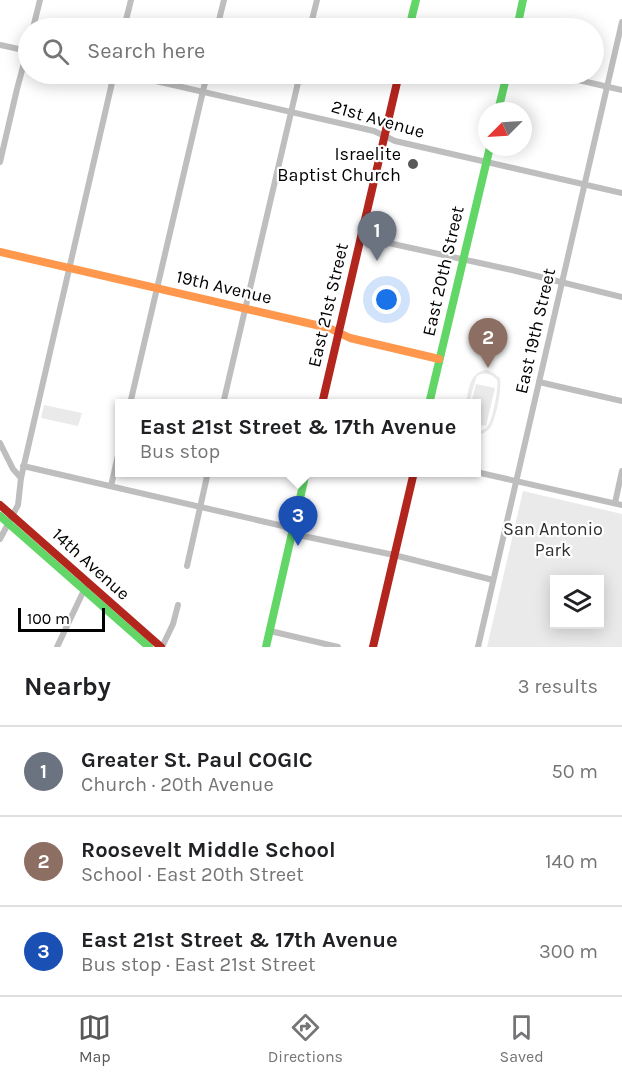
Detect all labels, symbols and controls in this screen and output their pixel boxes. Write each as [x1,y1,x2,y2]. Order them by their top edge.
search box [18,18,604,84]
icon: search [39,35,72,68]
text: Search here [87,38,205,64]
street label: 21st Avenue [329,95,427,143]
north arrow [478,102,532,156]
place label: Israelite Baptist Church [277,143,401,186]
marker: Israelite Baptist Church [406,157,420,171]
street label: East 20th Street [417,204,469,338]
pin: 1 [358,212,397,261]
street label: East 21st Street [303,241,353,369]
street label: 19th Avenue [174,265,274,309]
street label: East 19th Street [510,266,560,396]
your location [372,285,401,314]
pin: 2 [468,318,508,368]
popup [115,399,481,477]
text: East 21st Street & 17th Avenue [140,414,456,440]
text: Bus stop [140,440,220,463]
pin: 3 [278,496,318,546]
park label: San Antonio Park [503,518,603,561]
street label: 14th Avenue [48,523,134,605]
map controls [550,575,604,629]
button: layers [550,575,604,629]
scale bar [18,605,105,632]
text: 100 m [27,609,70,628]
text: Nearby [24,671,111,702]
text: 3 results [518,675,598,698]
text: Greater St. Paul COGIC [81,747,313,773]
text: 1 [40,760,47,783]
text: 50 m [551,760,598,783]
text: Church · 20th Avenue [81,773,274,796]
text: Roosevelt Middle School [81,837,336,863]
text: 2 [37,850,50,873]
text: 140 m [545,850,598,873]
text: School · East 20th Street [81,863,304,886]
text: East 21st Street & 17th Avenue [81,927,398,953]
text: 3 [37,940,50,963]
text: 300 m [539,940,598,963]
text: Bus stop · East 21st Street [81,953,315,976]
tab: Map [78,1011,111,1066]
tab: Directions [268,1011,343,1066]
tab: Saved [500,1011,544,1066]

